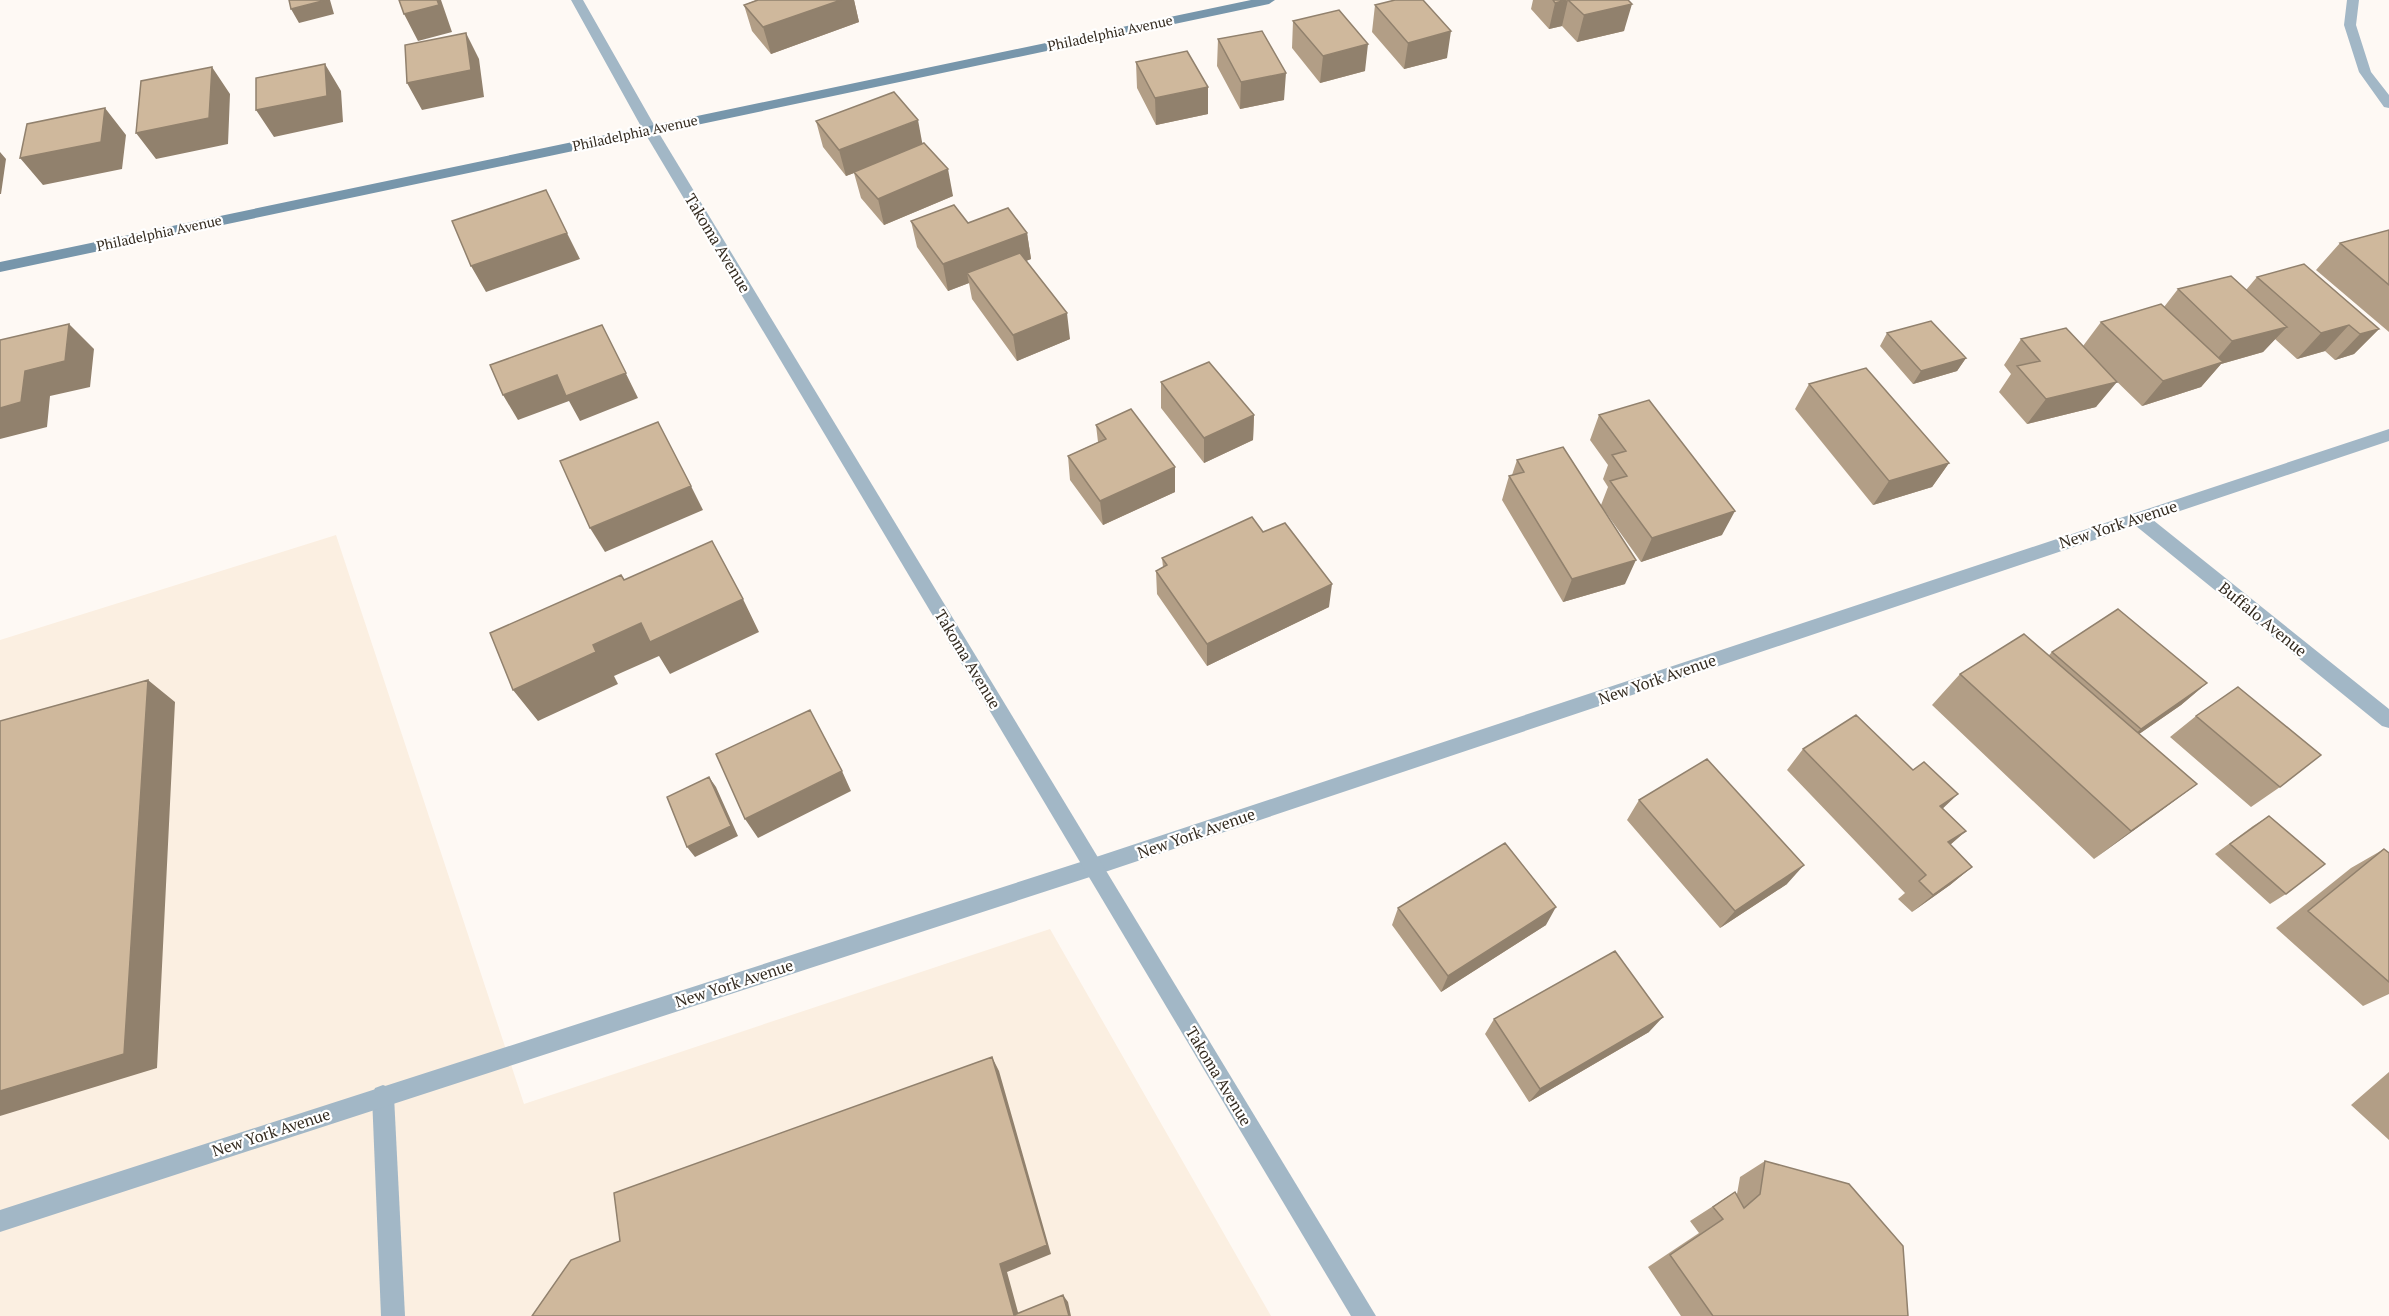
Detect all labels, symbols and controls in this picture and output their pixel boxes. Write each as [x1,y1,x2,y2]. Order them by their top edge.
street label: Philadelphia Avenue [1046,10,1174,55]
street label: Philadelphia Avenue [571,110,699,155]
street label: Takoma Avenue [680,189,756,297]
street label: Philadelphia Avenue [95,210,223,255]
street label: New York Avenue [2056,494,2180,554]
street label: Buffalo Avenue [2214,577,2312,661]
street label: Takoma Avenue [930,605,1006,713]
street label: New York Avenue [1595,649,1719,709]
street label: New York Avenue [1134,803,1258,863]
street label: New York Avenue [672,953,796,1013]
street label: Takoma Avenue [1181,1022,1257,1130]
street label: New York Avenue [209,1102,333,1162]

